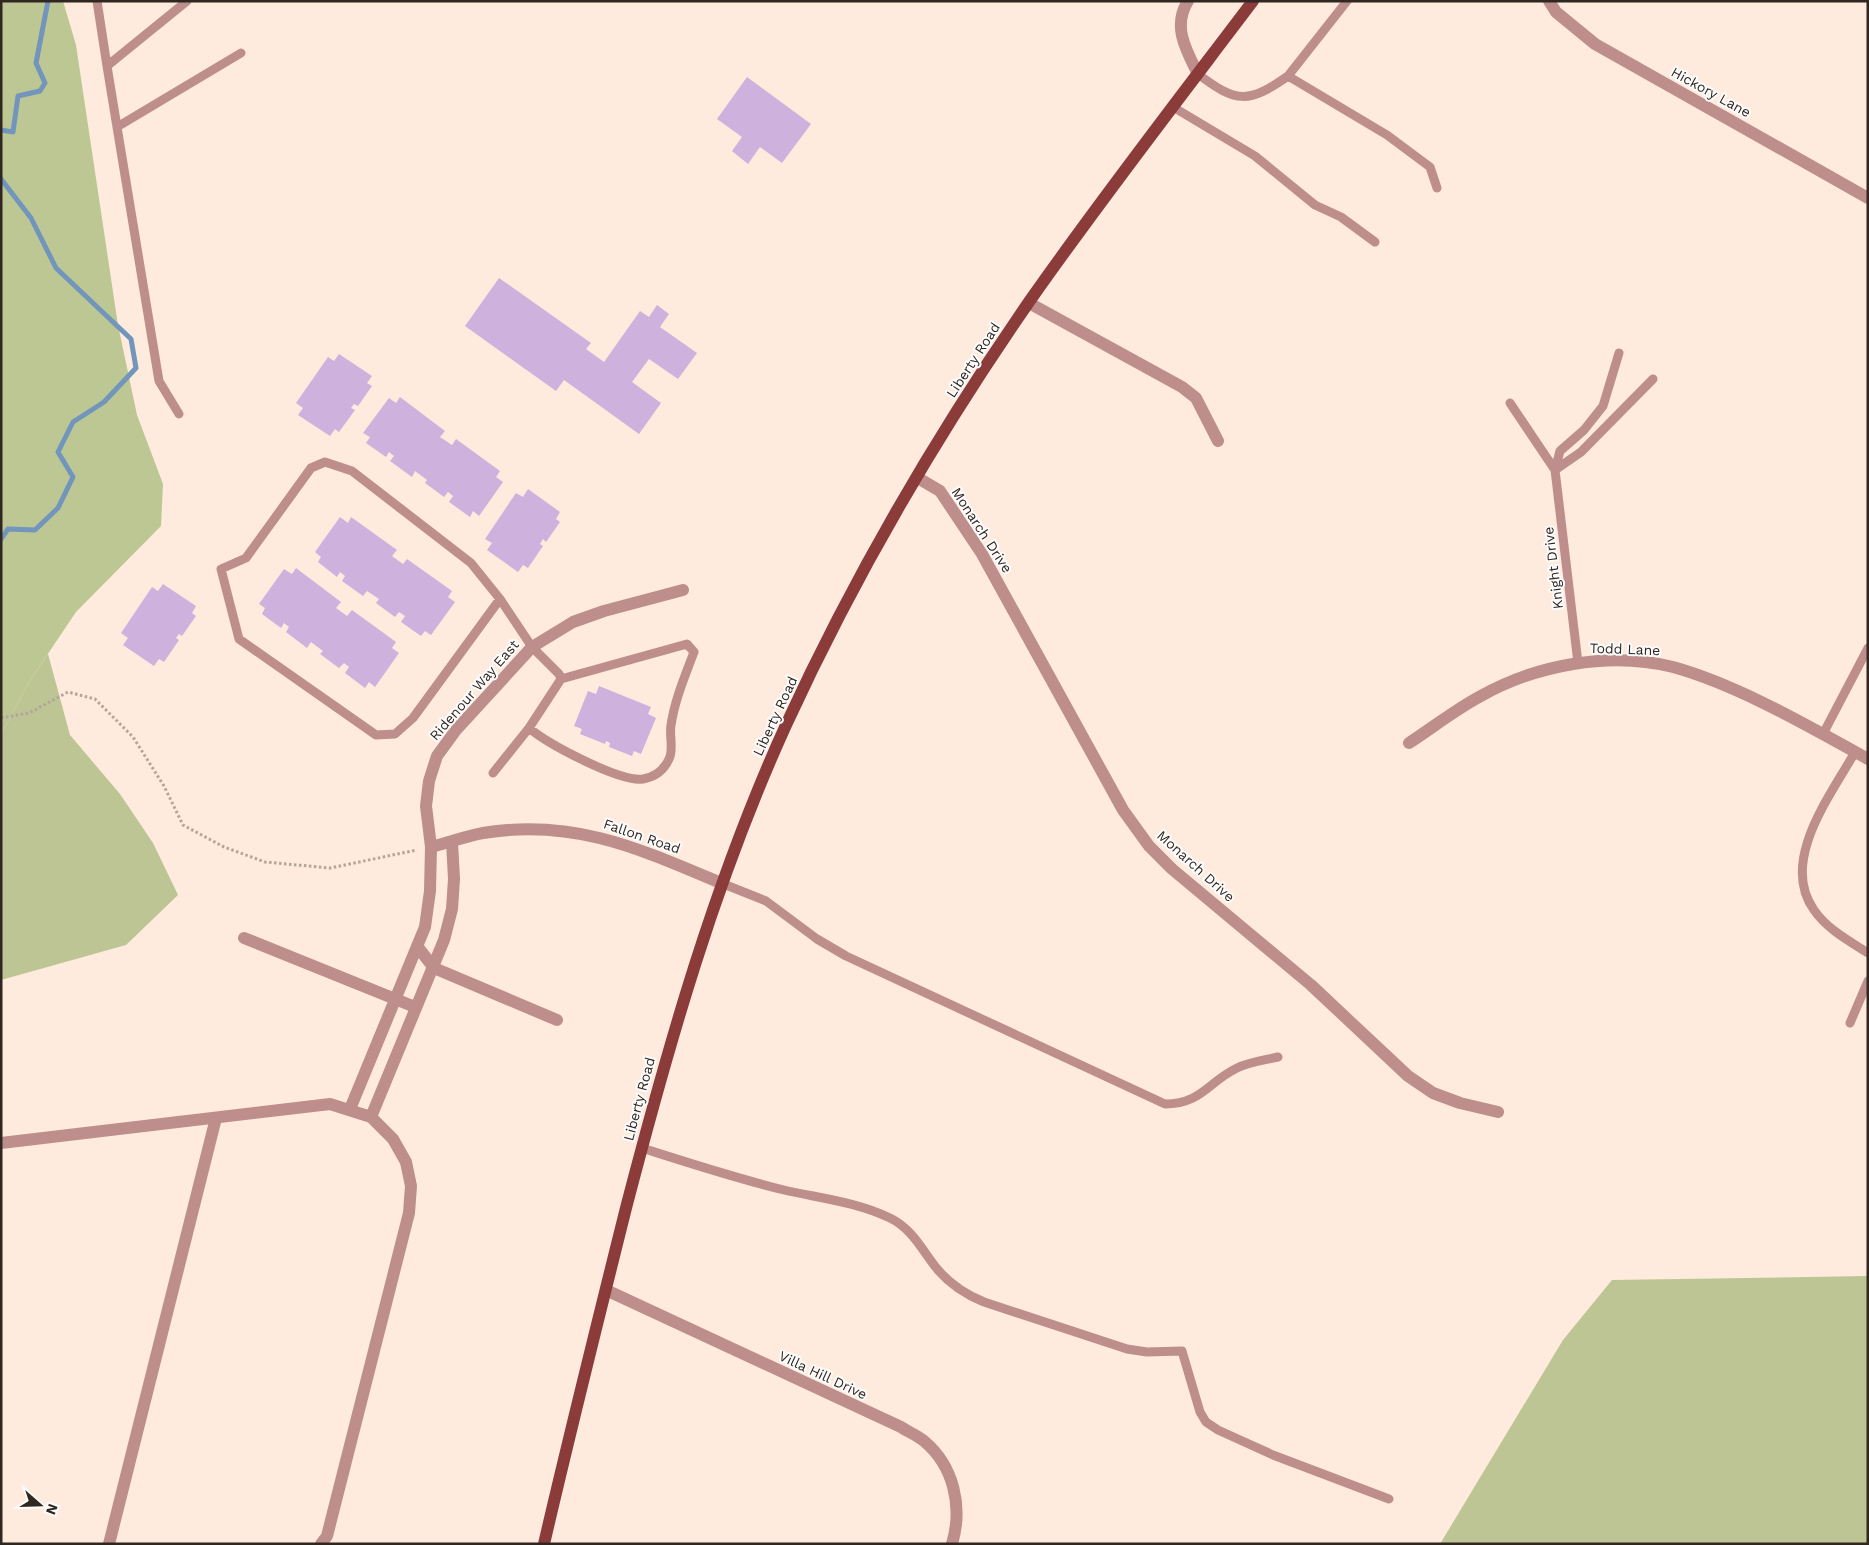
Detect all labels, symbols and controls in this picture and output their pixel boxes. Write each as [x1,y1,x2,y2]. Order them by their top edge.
street label: Hickory Lane [1668,64,1754,120]
street label: Liberty Road [943,320,1003,400]
street label: Monarch Drive [948,484,1016,576]
street label: Knight Drive [1540,526,1566,610]
street label: Ridenour Way East [426,637,522,743]
street label: Todd Lane [1589,640,1661,658]
street label: Liberty Road [750,674,800,758]
street label: Fallon Road [601,815,683,857]
street label: Monarch Drive [1154,827,1238,905]
street label: Liberty Road [620,1055,658,1143]
street label: Villa Hill Drive [776,1348,870,1402]
north arrow [15,1480,65,1530]
text: N [43,1502,62,1517]

